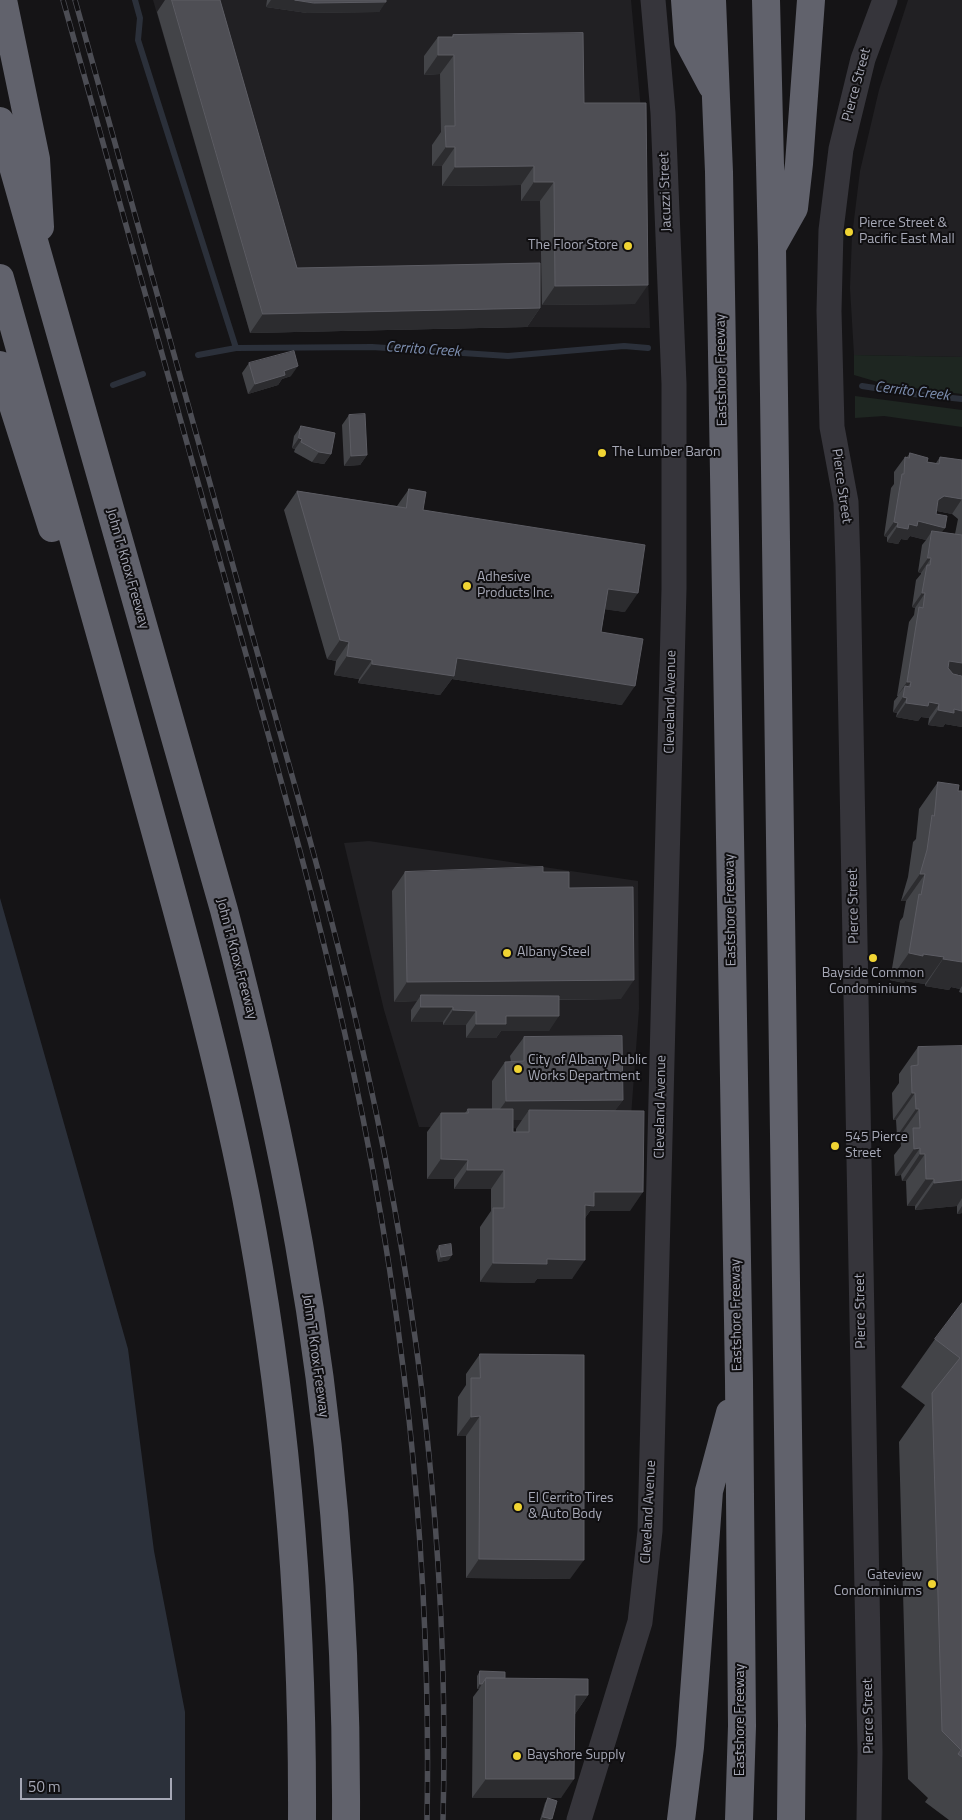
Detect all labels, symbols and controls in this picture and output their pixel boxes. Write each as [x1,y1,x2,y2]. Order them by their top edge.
street label: Pierce Street [839,46,875,124]
street label: Jacuzzi Street [656,152,676,232]
place label: Pierce Street & Pacific East Mall [859,216,955,248]
marker: Pierce Street & Pacific East Mall [843,226,855,238]
place label: The Floor Store [528,238,618,254]
marker: The Floor Store [622,240,634,252]
street label: Eastshore Freeway [713,314,731,426]
water label: Cerrito Creek [385,338,461,362]
water label: Cerrito Creek [874,378,950,406]
place label: The Lumber Baron [612,445,720,461]
marker: The Lumber Baron [596,447,608,459]
street label: Pierce Street [827,447,855,525]
street label: John T. Knox Freeway [102,507,152,631]
place label: Adhesive Products Inc. [477,570,553,602]
marker: Adhesive Products Inc. [461,580,473,592]
street label: Cleveland Avenue [662,650,680,754]
street label: Eastshore Freeway [722,854,740,966]
street label: Pierce Street [845,868,863,944]
street label: John T. Knox Freeway [212,897,260,1021]
place label: Albany Steel [517,945,590,961]
marker: Albany Steel [501,947,513,959]
marker: Bayside Common Condominiums [867,952,879,964]
place label: Bayside Common Condominiums [822,966,924,999]
place label: City of Albany Public Works Department [528,1053,647,1086]
street label: Cleveland Avenue [652,1055,670,1159]
marker: City of Albany Public Works Department [512,1063,524,1075]
place label: 545 Pierce Street [845,1130,908,1162]
marker: 545 Pierce Street [829,1140,841,1152]
street label: Eastshore Freeway [728,1259,746,1371]
street label: Pierce Street [852,1273,870,1349]
street label: John T. Knox Freeway [298,1293,332,1419]
street label: Cleveland Avenue [638,1460,660,1564]
place label: El Cerrito Tires & Auto Body [528,1491,613,1524]
marker: El Cerrito Tires & Auto Body [512,1501,524,1513]
place label: Gateview Condominiums [834,1568,922,1600]
marker: Gateview Condominiums [926,1578,938,1590]
street label: Eastshore Freeway [733,1664,749,1776]
street label: Pierce Street [860,1678,878,1754]
place label: Bayshore Supply [527,1748,625,1764]
marker: Bayshore Supply [511,1750,523,1762]
scale bar [22,1768,175,1800]
text: 50 m [28,1775,61,1798]

